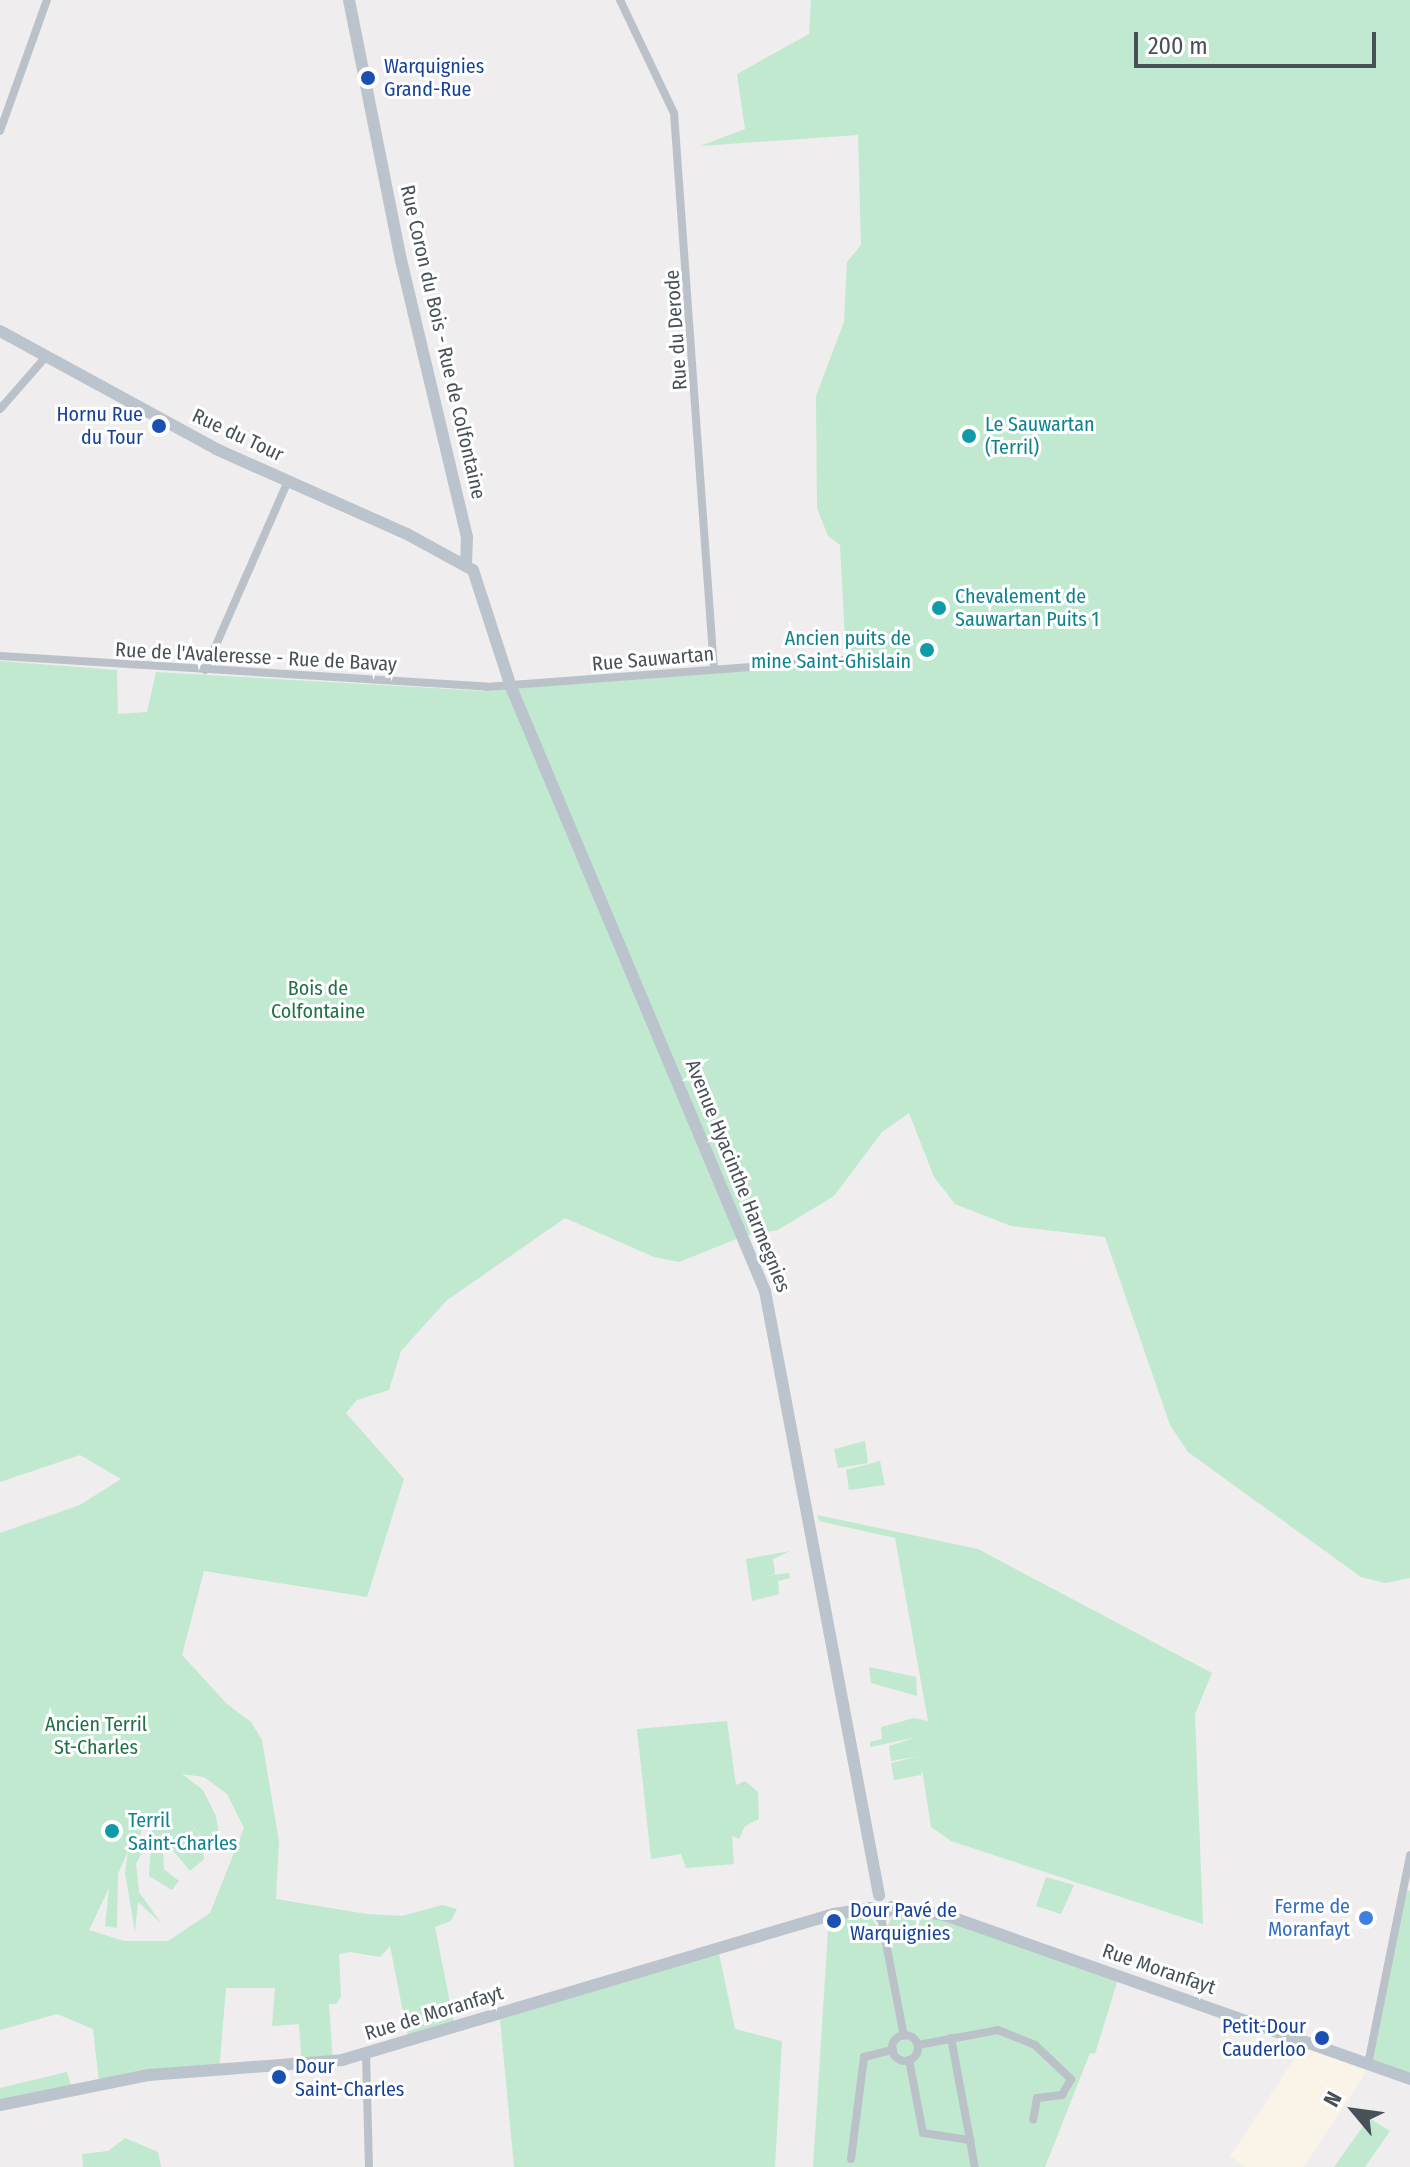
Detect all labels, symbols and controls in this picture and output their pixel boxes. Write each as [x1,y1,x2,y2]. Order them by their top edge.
scale bar [1138,16,1380,66]
text: 200 m [1148,32,1208,60]
place label: Warquignies Grand-Rue [384,54,484,101]
marker: Warquignies Grand-Rue [359,69,377,87]
street label: Rue Coron du Bois - Rue de Colfontaine [395,183,491,501]
street label: Rue du Derode [660,269,692,391]
place label: Hornu Rue du Tour [56,402,143,449]
street label: Rue du Tour [189,403,287,467]
place label: Le Sauwartan (Terril) [985,412,1095,459]
marker: Hornu Rue du Tour [150,417,168,435]
marker: Le Sauwartan (Terril) [960,427,978,445]
place label: Chevalement de Sauwartan Puits 1 [955,584,1099,631]
marker: Chevalement de Sauwartan Puits 1 [930,599,948,617]
place label: Ancien puits de mine Saint-Ghislain [751,626,911,673]
street label: Rue de l'Avaleresse - Rue de Bavay [115,638,397,676]
marker: Ancien puits de mine Saint-Ghislain [918,641,936,659]
street label: Rue Sauwartan [591,642,715,676]
park label: Bois de Colfontaine [271,976,365,1023]
street label: Avenue Hyacinthe Harmegnies [680,1056,796,1296]
park label: Ancien Terril St-Charles [45,1712,147,1759]
place label: Terril Saint-Charles [128,1808,237,1855]
marker: Terril Saint-Charles [103,1822,121,1840]
place label: Ferme de Moranfayt [1268,1894,1350,1941]
place label: Dour Pavé de Warquignies [850,1898,957,1945]
marker: Ferme de Moranfayt [1357,1909,1375,1927]
marker: Dour Pavé de Warquignies [825,1912,843,1930]
street label: Rue Moranfayt [1099,1938,1219,2000]
street label: Rue de Moranfayt [362,1981,506,2045]
place label: Petit-Dour Cauderloo [1222,2014,1306,2061]
marker: Petit-Dour Cauderloo [1313,2029,1331,2047]
place label: Dour Saint-Charles [295,2054,404,2101]
marker: Dour Saint-Charles [270,2068,288,2086]
north arrow [1314,2071,1394,2151]
text: N [1318,2087,1348,2111]

